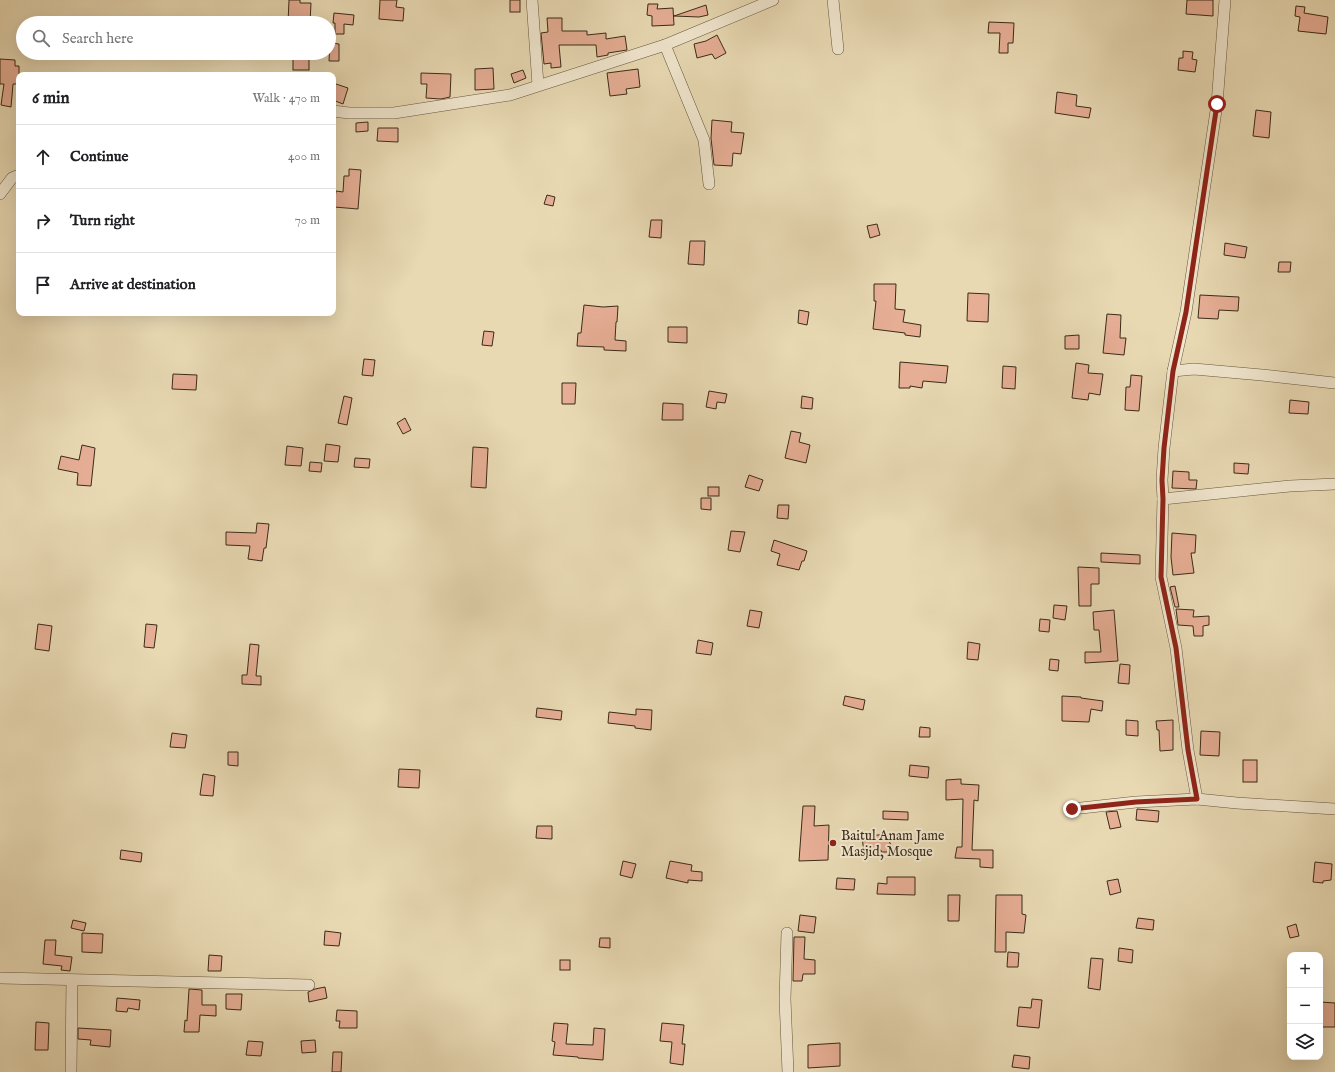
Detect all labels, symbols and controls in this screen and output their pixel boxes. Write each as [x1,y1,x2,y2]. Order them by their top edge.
search box [16,16,336,60]
icon: search [30,27,52,49]
text: Search here [62,29,133,48]
text: 6 min [32,88,70,109]
text: Walk · 470 m [252,90,320,107]
route start [1208,95,1226,113]
icon: ahead [32,146,54,168]
text: Continue [70,147,128,166]
text: 400 m [288,148,320,165]
icon: right [32,210,54,232]
text: Turn right [70,211,135,230]
text: 70 m [295,212,320,229]
icon: arrive [32,274,54,296]
text: Arrive at destination [70,275,196,294]
route end [1063,800,1081,818]
place label: Baitul Anam Jame Masjid, Mosque [841,827,945,861]
marker: Baitul Anam Jame Masjid, Mosque [828,838,838,848]
map controls [1287,952,1323,1060]
button: + [1287,952,1323,988]
button: − [1287,988,1323,1024]
button: layers [1287,1024,1323,1060]

